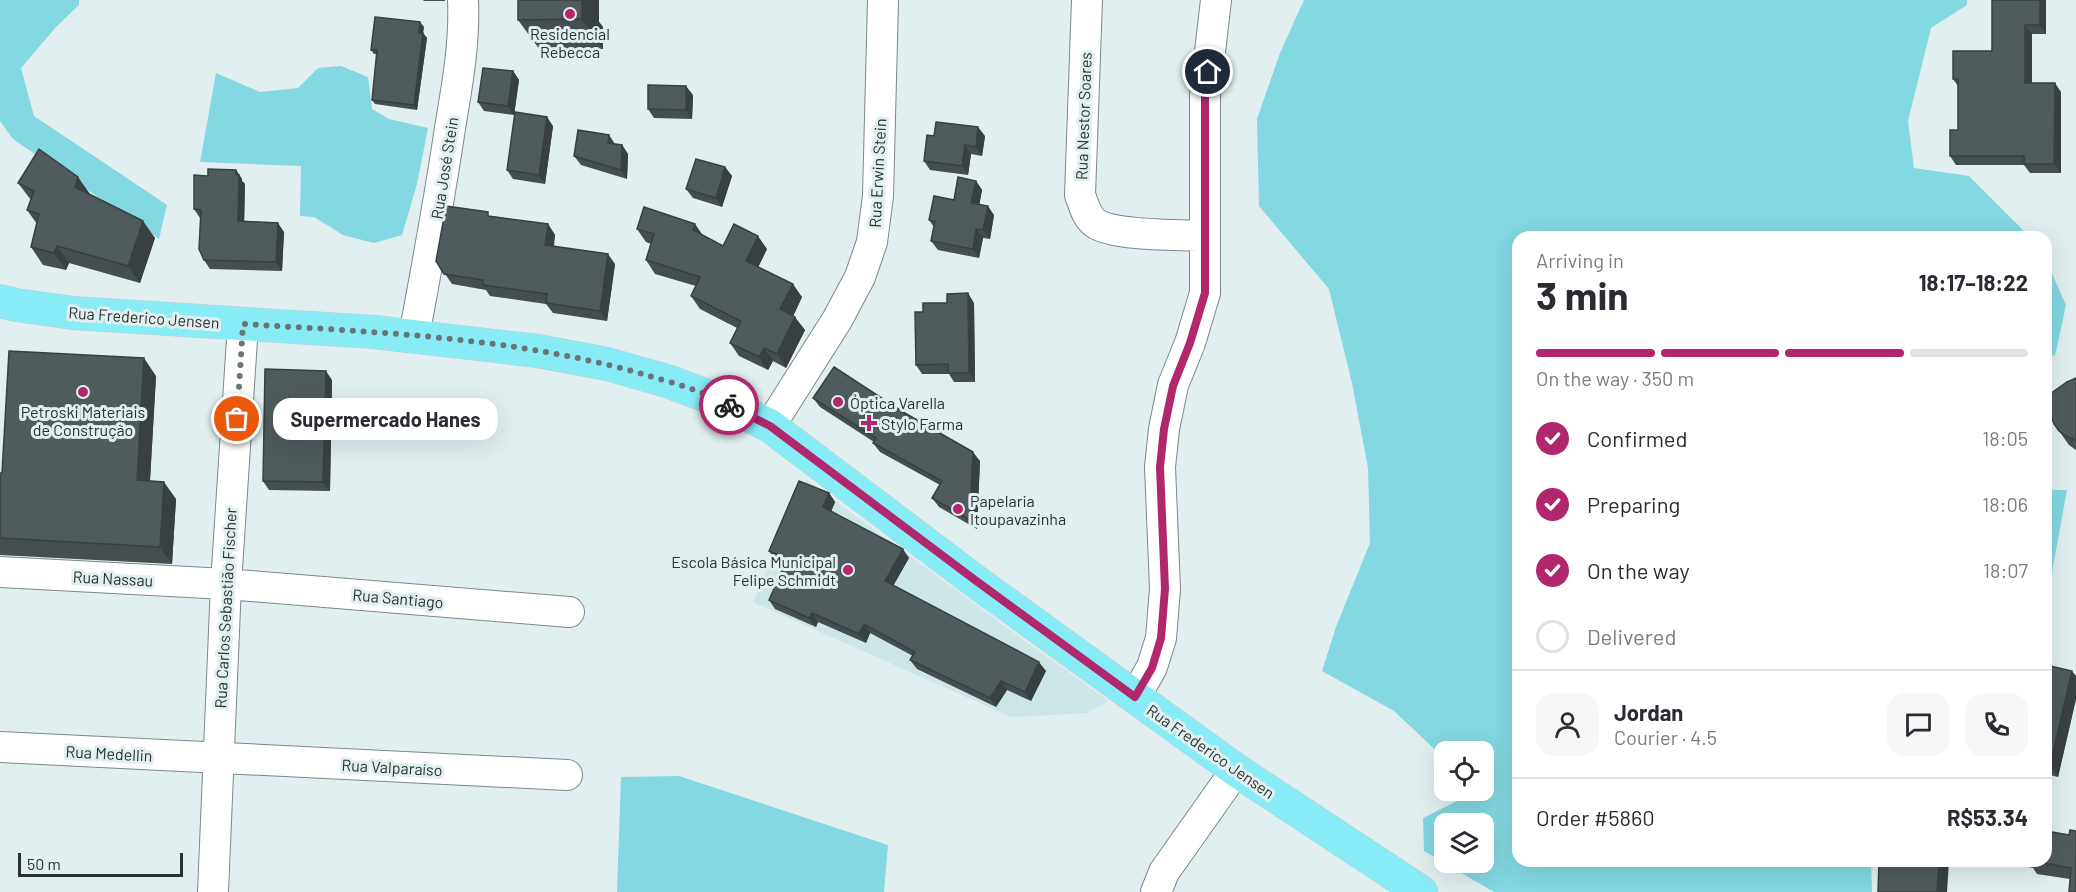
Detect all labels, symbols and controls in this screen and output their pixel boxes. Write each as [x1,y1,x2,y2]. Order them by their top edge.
marker: Residencial Rebecca [563,7,577,21]
place label: Residencial Rebecca [530,24,610,61]
pin [1182,46,1233,97]
street label: Rua Nestor Soares [1071,52,1095,180]
icon: home [1191,55,1224,88]
street label: Rua José Stein [427,116,461,220]
street label: Rua Erwin Stein [865,118,889,228]
text: Arriving in [1536,248,1624,272]
text: 18:17–18:22 [1919,269,2028,295]
text: 3 min [1536,271,1629,318]
street label: Rua Frederico Jensen [68,302,220,332]
text: On the way · 350 m [1536,366,1694,390]
courier [699,375,759,435]
marker: Petroski Materiais de Construção [76,385,90,399]
icon: bike [713,389,746,422]
pin [211,393,262,444]
place label: Óptica Varella [850,393,945,412]
marker: Óptica Varella [831,395,845,409]
callout: Supermercado Hanes [273,398,498,440]
place label: Petroski Materiais de Construção [21,402,145,439]
icon: bag [220,402,253,435]
text: Supermercado Hanes [290,407,481,431]
place label: Stylo Farma [881,414,963,433]
marker: Stylo Farma [862,416,876,430]
icon: check [1536,422,1569,455]
text: Confirmed [1587,425,1687,451]
text: 18:05 [1982,426,2028,450]
icon: check [1536,488,1569,521]
place label: Papelaria Itoupavazinha [970,491,1066,528]
text: Preparing [1587,491,1680,517]
text: 18:06 [1982,492,2028,516]
marker: Papelaria Itoupavazinha [951,502,965,516]
street label: Rua Carlos Sebastião Fischer [210,507,240,709]
place label: Escola Básica Municipal Felipe Schmidt [671,552,836,589]
icon: check [1536,554,1569,587]
text: On the way [1587,557,1690,583]
text: 18:07 [1983,558,2028,582]
marker: Escola Básica Municipal Felipe Schmidt [841,563,855,577]
street label: Rua Nassau [72,566,154,590]
street label: Rua Santiago [352,585,444,611]
text: Delivered [1587,623,1676,649]
button: person [1536,693,1599,756]
button: chat [1887,693,1950,756]
button: phone [1965,693,2028,756]
text: Jordan [1614,699,1683,725]
street label: Rua Frederico Jensen [1143,700,1279,802]
text: Courier · 4.5 [1614,725,1717,749]
street label: Rua Medellin [65,741,153,765]
map controls [1434,741,1494,873]
button: locate [1434,741,1494,801]
street label: Rua Valparaíso [341,755,443,779]
text: Order #5860 [1536,804,1655,830]
text: R$53.34 [1947,804,2028,830]
button: layers [1434,813,1494,873]
scale bar [18,850,183,878]
text: 50 m [27,854,61,873]

